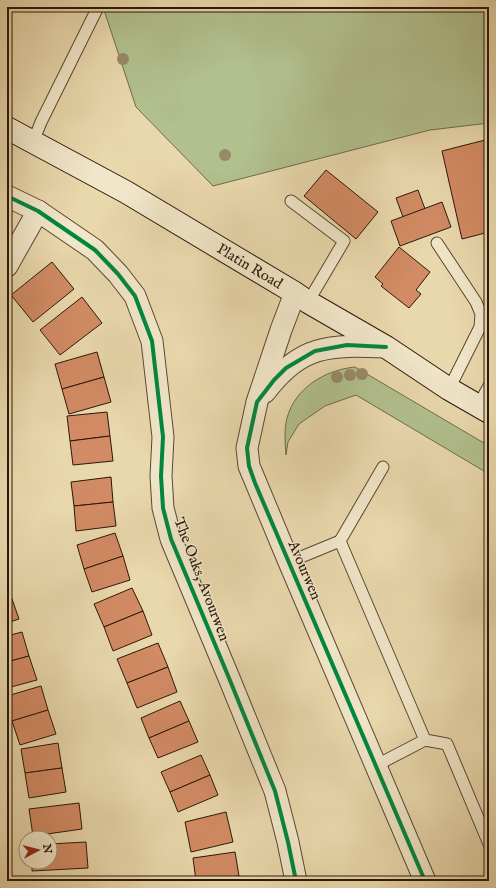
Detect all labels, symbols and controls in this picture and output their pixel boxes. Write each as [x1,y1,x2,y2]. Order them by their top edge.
street label: Platin Road [213,239,287,294]
street label: The Oaks, Avourwen [169,515,234,644]
street label: Avourwen [283,537,325,603]
north arrow [18,830,58,870]
text: N [39,842,55,855]

